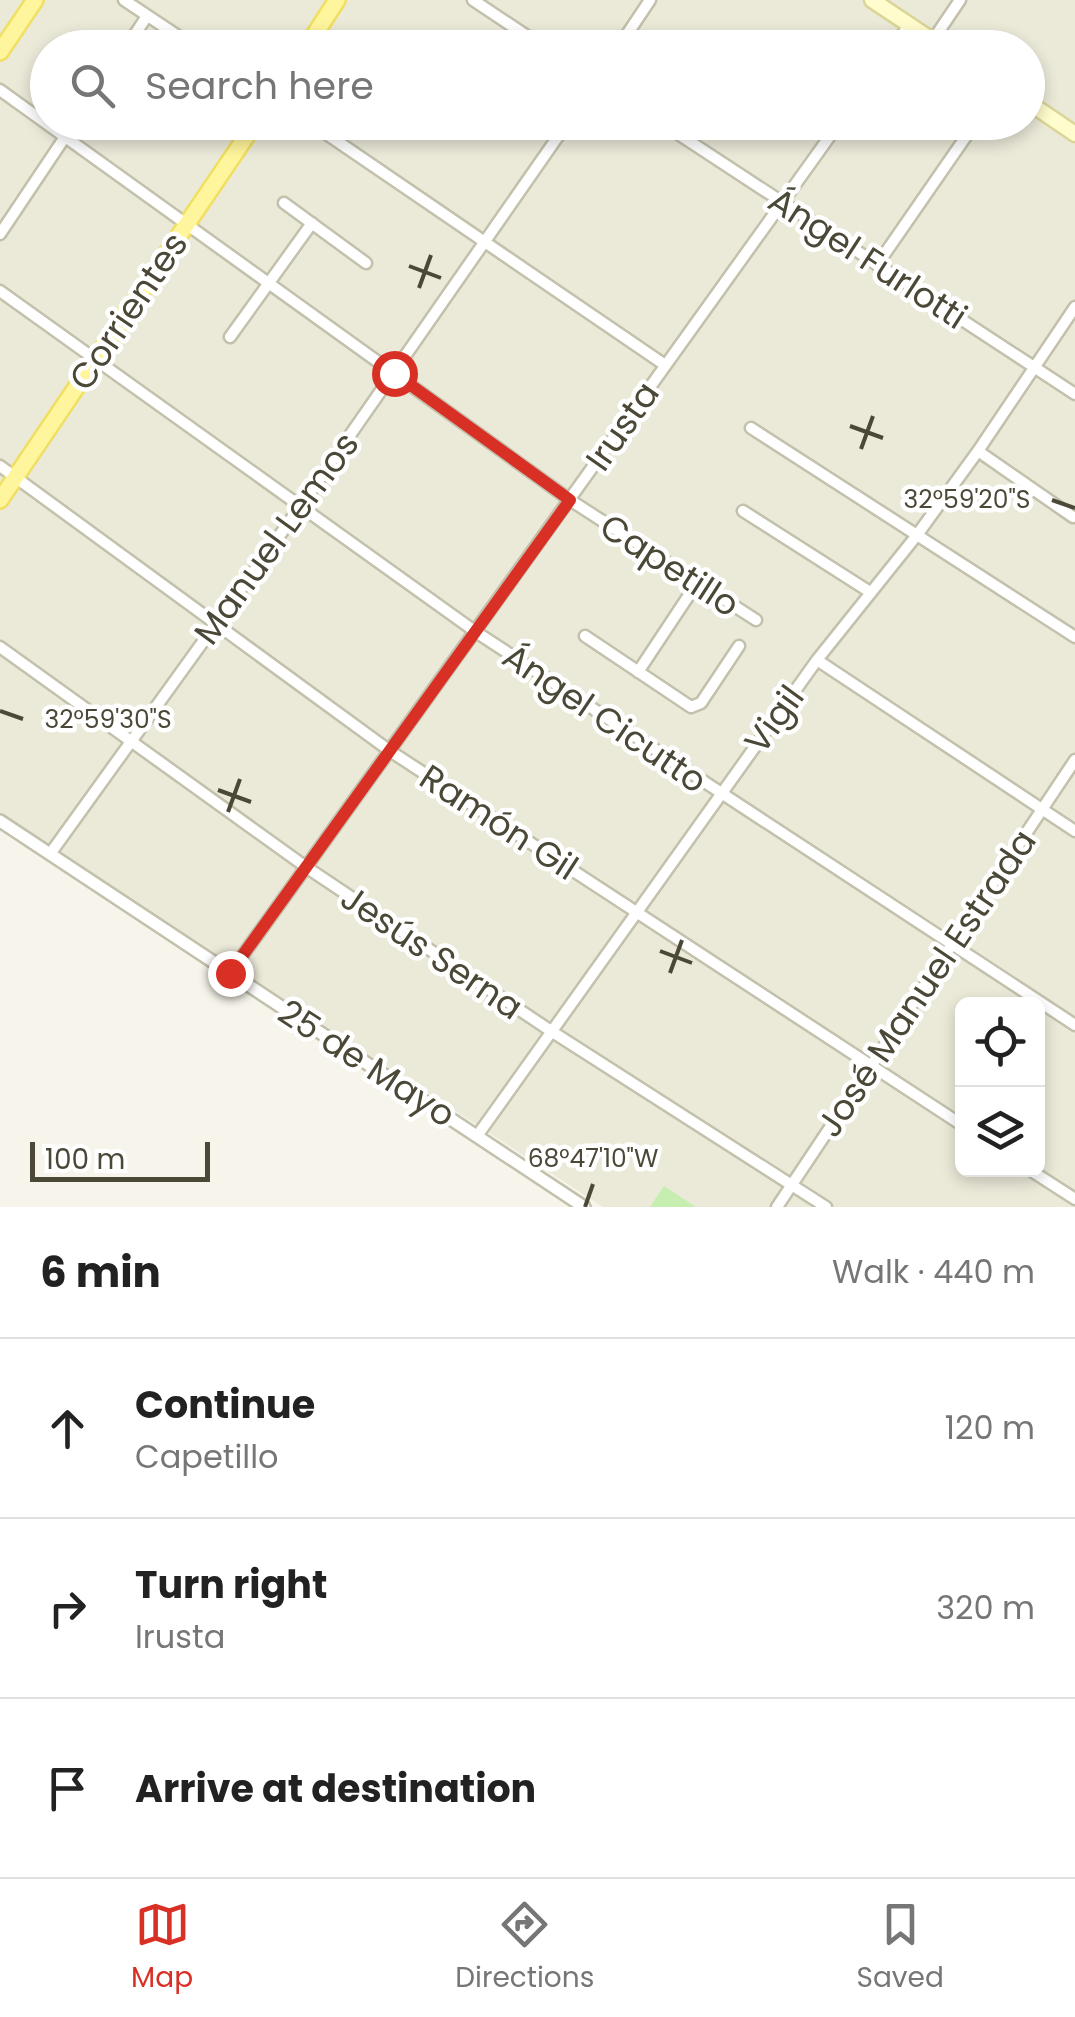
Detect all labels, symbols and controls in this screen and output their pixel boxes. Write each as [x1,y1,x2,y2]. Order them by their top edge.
search box [30,30,1045,140]
icon: search [65,58,120,113]
text: Search here [145,59,374,112]
street label: Ángel Furlotti [759,175,977,341]
street label: Corrientes [57,222,199,400]
route start [372,351,418,397]
street label: Irusta [574,372,670,480]
street label: Manuel Lemos [182,422,370,654]
text: 32°59'20"S [904,482,1030,517]
street label: Capetillo [591,502,749,628]
street label: Ángel Cicutto [493,632,717,804]
street label: Vigil [733,675,815,763]
text: 32°59'30"S [44,702,172,737]
street label: Ramón Gil [410,753,588,891]
street label: José Manuel Estrada [805,819,1047,1147]
street label: Jesús Serna [331,873,533,1031]
route end [208,951,254,997]
street label: 25 de Mayo [269,987,465,1139]
map controls [955,997,1045,1177]
button: locate [955,997,1045,1087]
button: layers [955,1087,1045,1177]
scale bar [30,1137,210,1182]
text: 100 m [45,1140,125,1179]
text: 68°47'10"W [528,1141,658,1176]
text: 6 min [40,1243,161,1302]
text: Walk · 440 m [832,1249,1035,1294]
text: Continue [135,1378,315,1431]
icon: ahead [40,1401,95,1456]
text: 120 m [945,1405,1035,1450]
text: Capetillo [135,1434,279,1479]
text: Turn right [135,1558,327,1611]
icon: right [40,1581,95,1636]
text: 320 m [936,1585,1035,1630]
text: Irusta [135,1614,225,1659]
icon: arrive [40,1761,95,1816]
text: Arrive at destination [135,1762,536,1815]
tab: Map [131,1897,193,1999]
tab: Directions [455,1897,594,1999]
tab: Saved [857,1897,944,1999]

